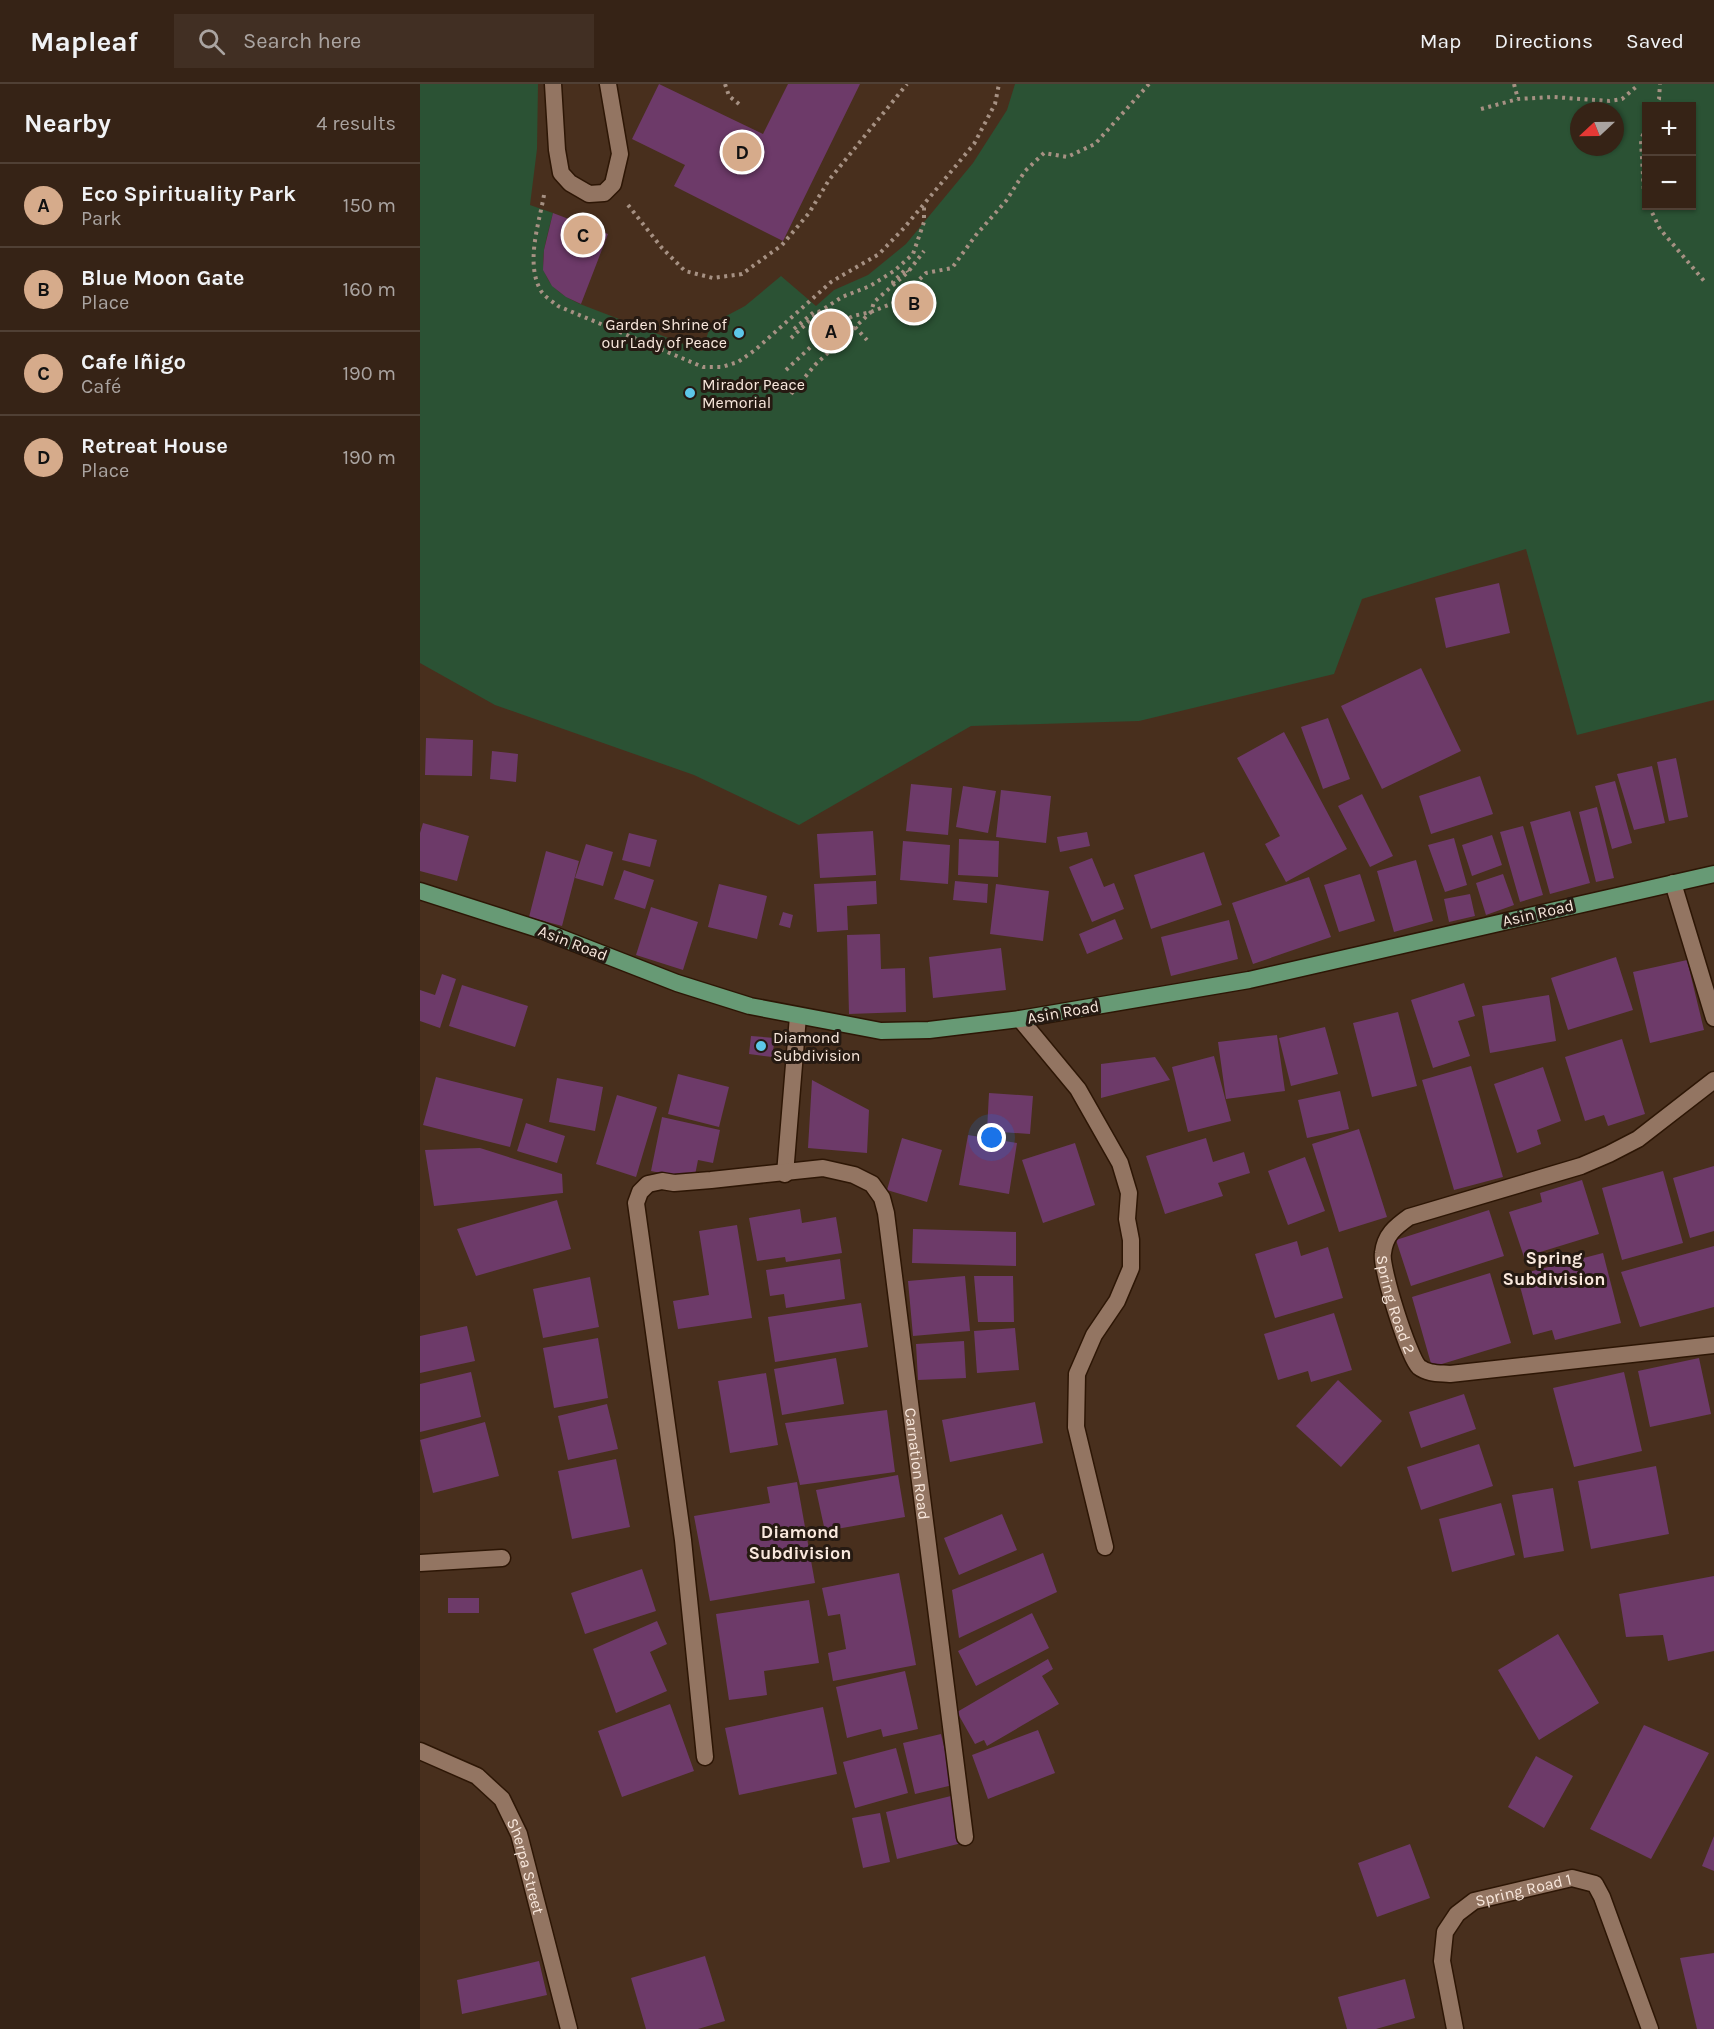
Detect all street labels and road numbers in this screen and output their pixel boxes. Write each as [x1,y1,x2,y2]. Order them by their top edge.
street label: Asin Road [1500,896,1576,930]
street label: Asin Road [536,921,610,965]
street label: Asin Road [1026,996,1100,1028]
street label: Spring Road 2 [1373,1254,1420,1357]
street label: Carnation Road [901,1407,934,1521]
street label: Sherpa Street [503,1815,549,1916]
street label: Spring Road 1 [1473,1869,1573,1910]

